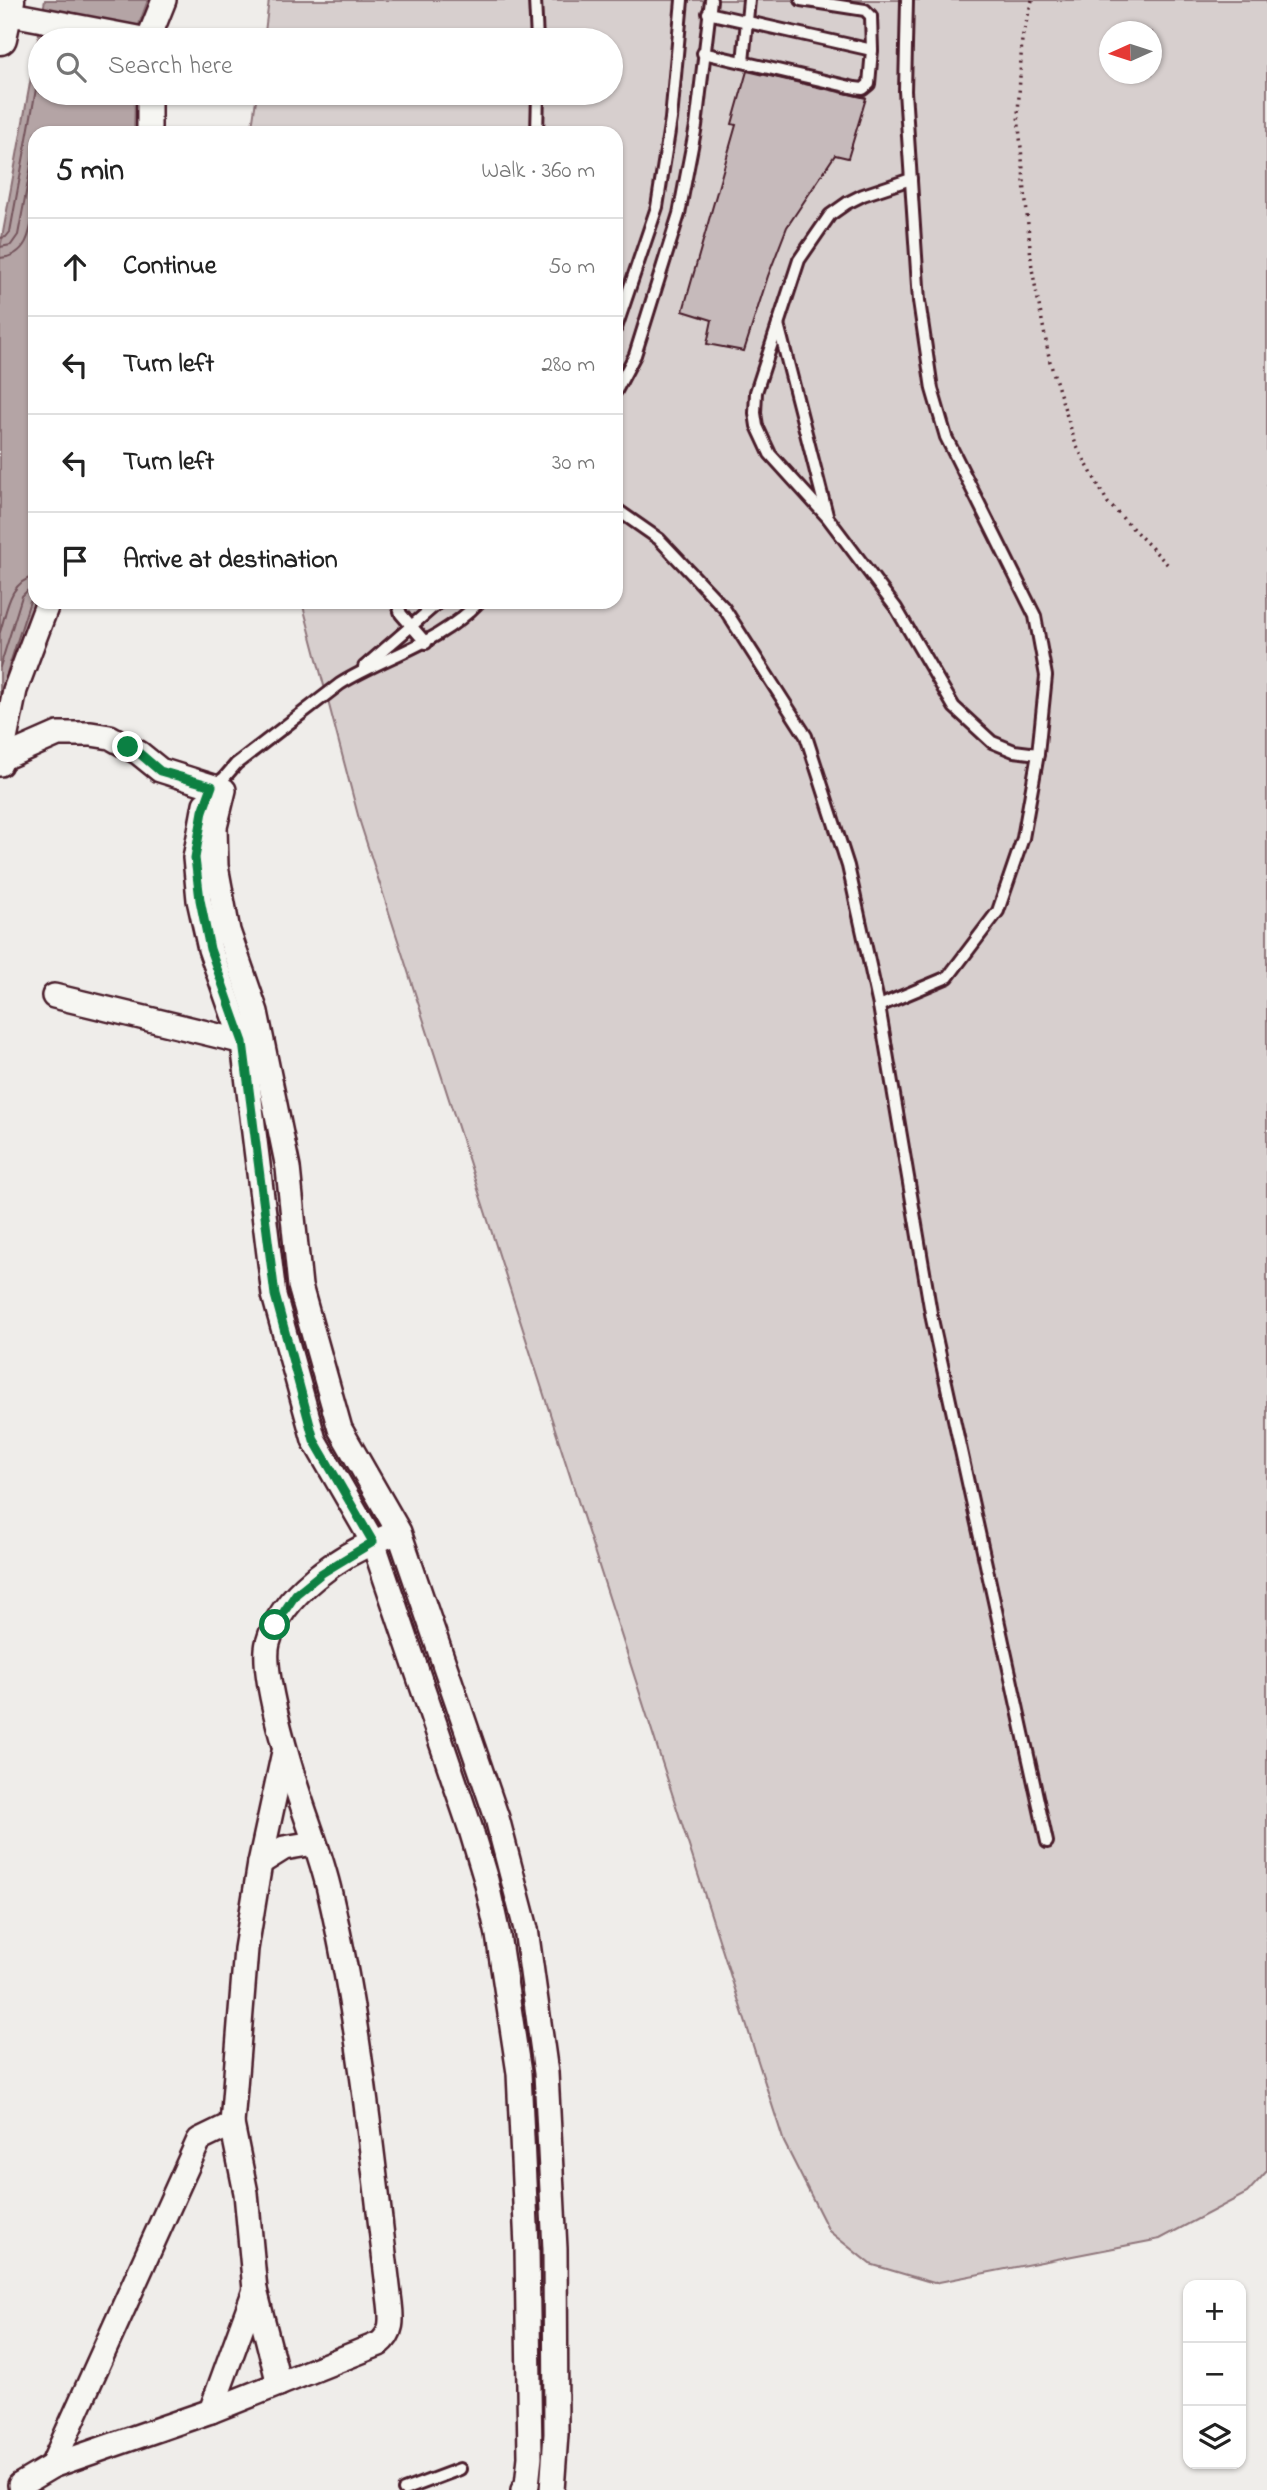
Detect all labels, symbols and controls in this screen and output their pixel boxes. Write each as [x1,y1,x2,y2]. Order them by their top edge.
north arrow [1099,21,1162,84]
search box [28,28,623,105]
icon: search [52,48,90,86]
text: Search here [108,48,233,86]
text: 5 min [56,150,124,194]
text: Walk · 360 m [481,155,595,188]
icon: ahead [56,248,94,286]
text: Continue [123,248,216,286]
text: 50 m [548,251,595,284]
icon: left [56,346,94,384]
text: Turn left [123,346,214,384]
text: 280 m [541,349,595,382]
icon: left [56,444,94,482]
text: Turn left [123,444,214,482]
text: 30 m [552,447,595,480]
icon: arrive [56,542,94,580]
text: Arrive at destination [123,542,338,580]
route end [112,731,143,762]
route start [259,1609,290,1640]
map controls [1183,2280,1246,2469]
button: + [1183,2280,1246,2343]
button: − [1183,2343,1246,2406]
button: layers [1183,2406,1246,2469]

